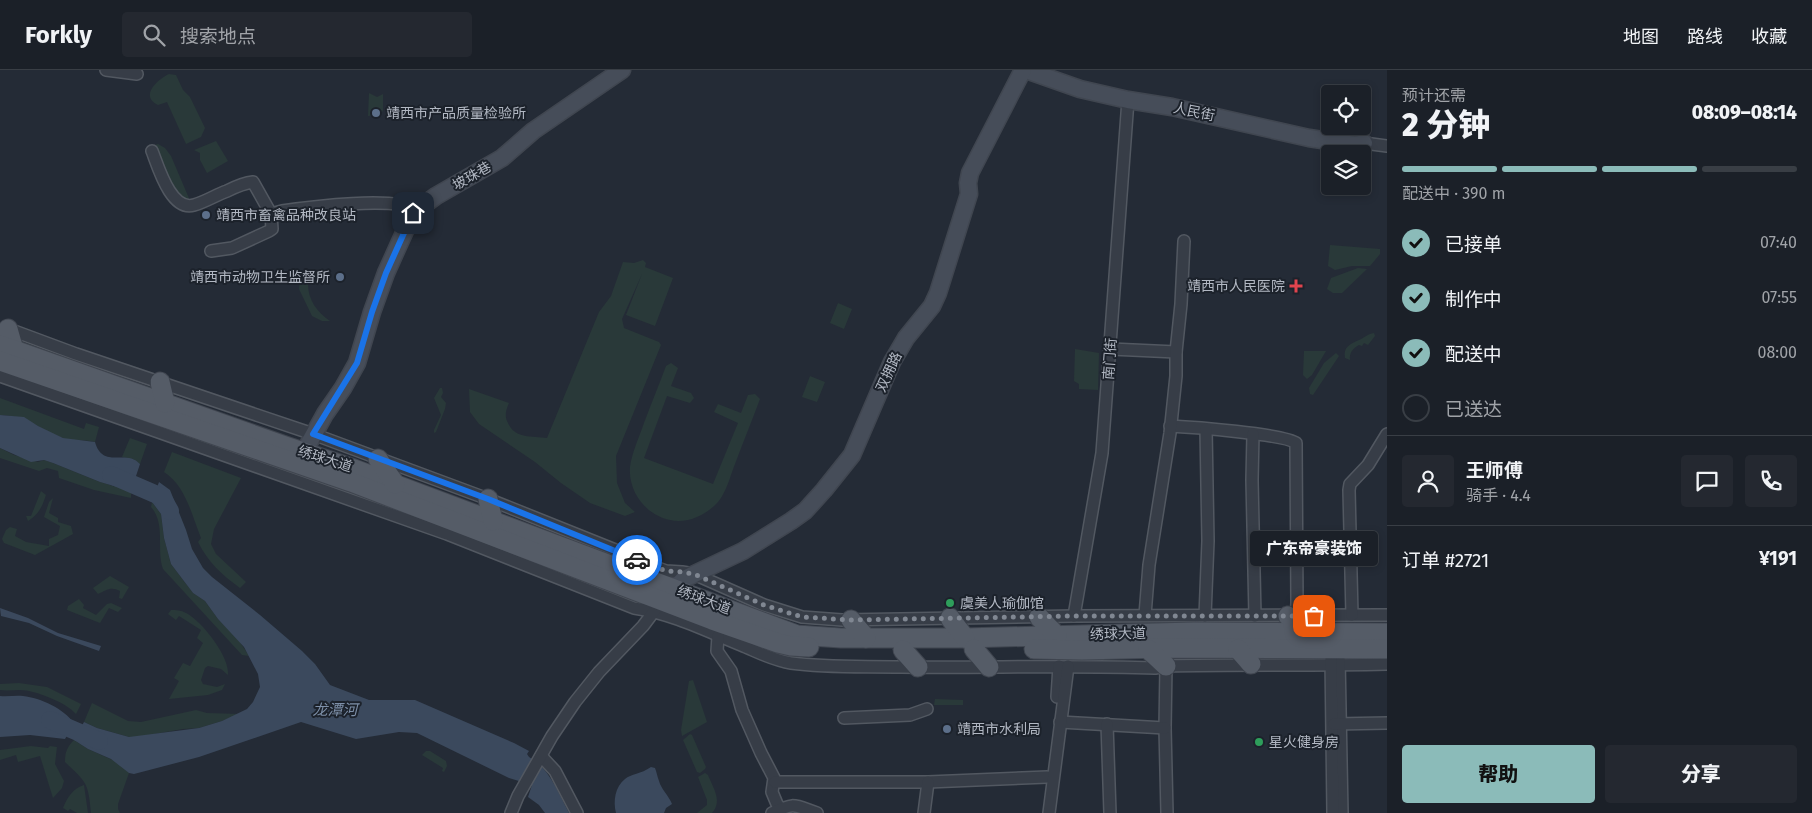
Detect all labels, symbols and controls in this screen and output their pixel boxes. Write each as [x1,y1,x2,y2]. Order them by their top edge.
search box [122,12,472,57]
text: Forkly [25,21,92,49]
icon: search [140,21,168,49]
text: 搜索地点 [180,25,256,48]
text: 地图 [1623,26,1659,48]
text: 路线 [1687,26,1723,48]
text: 收藏 [1751,26,1787,48]
map controls [1321,85,1371,195]
button: locate [1321,85,1371,135]
text: 预计还需 [1402,86,1466,105]
street label: 人民街 [1172,99,1216,125]
text: 08:09–08:14 [1692,101,1797,124]
place label: 靖西市产品质量检验所 [386,105,526,122]
text: 2 分钟 [1402,106,1490,144]
marker: 靖西市产品质量检验所 [370,107,382,119]
button: layers [1321,145,1371,195]
street label: 坡珠巷 [450,158,494,194]
text: 配送中 · 390 m [1402,184,1505,203]
pin [392,192,434,234]
icon: home [399,199,427,227]
place label: 靖西市畜禽品种改良站 [216,207,356,224]
marker: 靖西市畜禽品种改良站 [200,209,212,221]
icon: check [1402,229,1430,257]
text: 已接单 [1445,233,1502,256]
text: 07:40 [1760,233,1797,252]
place label: 靖西市动物卫生监督所 [190,269,330,286]
marker: 靖西市动物卫生监督所 [334,271,346,283]
place label: 靖西市人民医院 [1187,278,1285,295]
marker: 靖西市人民医院 [1289,279,1303,293]
icon: check [1402,284,1430,312]
text: 制作中 [1445,288,1502,311]
text: 07:55 [1761,288,1797,307]
street label: 南门街 [1100,337,1120,381]
icon: check [1402,339,1430,367]
text: 配送中 [1445,343,1502,366]
text: 08:00 [1758,343,1797,362]
street label: 双拥路 [872,349,906,395]
text: 已送达 [1445,398,1502,421]
street label: 绣球大道 [296,442,354,476]
button: person [1402,455,1454,507]
button: chat [1681,455,1733,507]
button: phone [1745,455,1797,507]
text: 王师傅 [1466,459,1523,482]
text: 骑手 · 4.4 [1466,486,1531,505]
callout: 广东帝豪装饰 [1250,531,1378,566]
courier [612,535,662,585]
text: 广东帝豪装饰 [1266,539,1362,558]
icon: car [623,546,651,574]
text: ¥191 [1759,547,1797,570]
text: 订单 #2721 [1402,549,1489,572]
street label: 绣球大道 [675,582,733,618]
place label: 虞美人瑜伽馆 [960,595,1044,612]
pin [1293,595,1335,637]
marker: 虞美人瑜伽馆 [944,597,956,609]
icon: bag [1300,602,1328,630]
street label: 绣球大道 [1090,625,1146,643]
water label: 龙潭河 [312,701,360,719]
place label: 靖西市水利局 [957,721,1041,738]
marker: 靖西市水利局 [941,723,953,735]
place label: 星火健身房 [1269,734,1339,751]
marker: 星火健身房 [1253,736,1265,748]
button: 帮助 [1402,745,1595,803]
button: 分享 [1605,745,1797,803]

